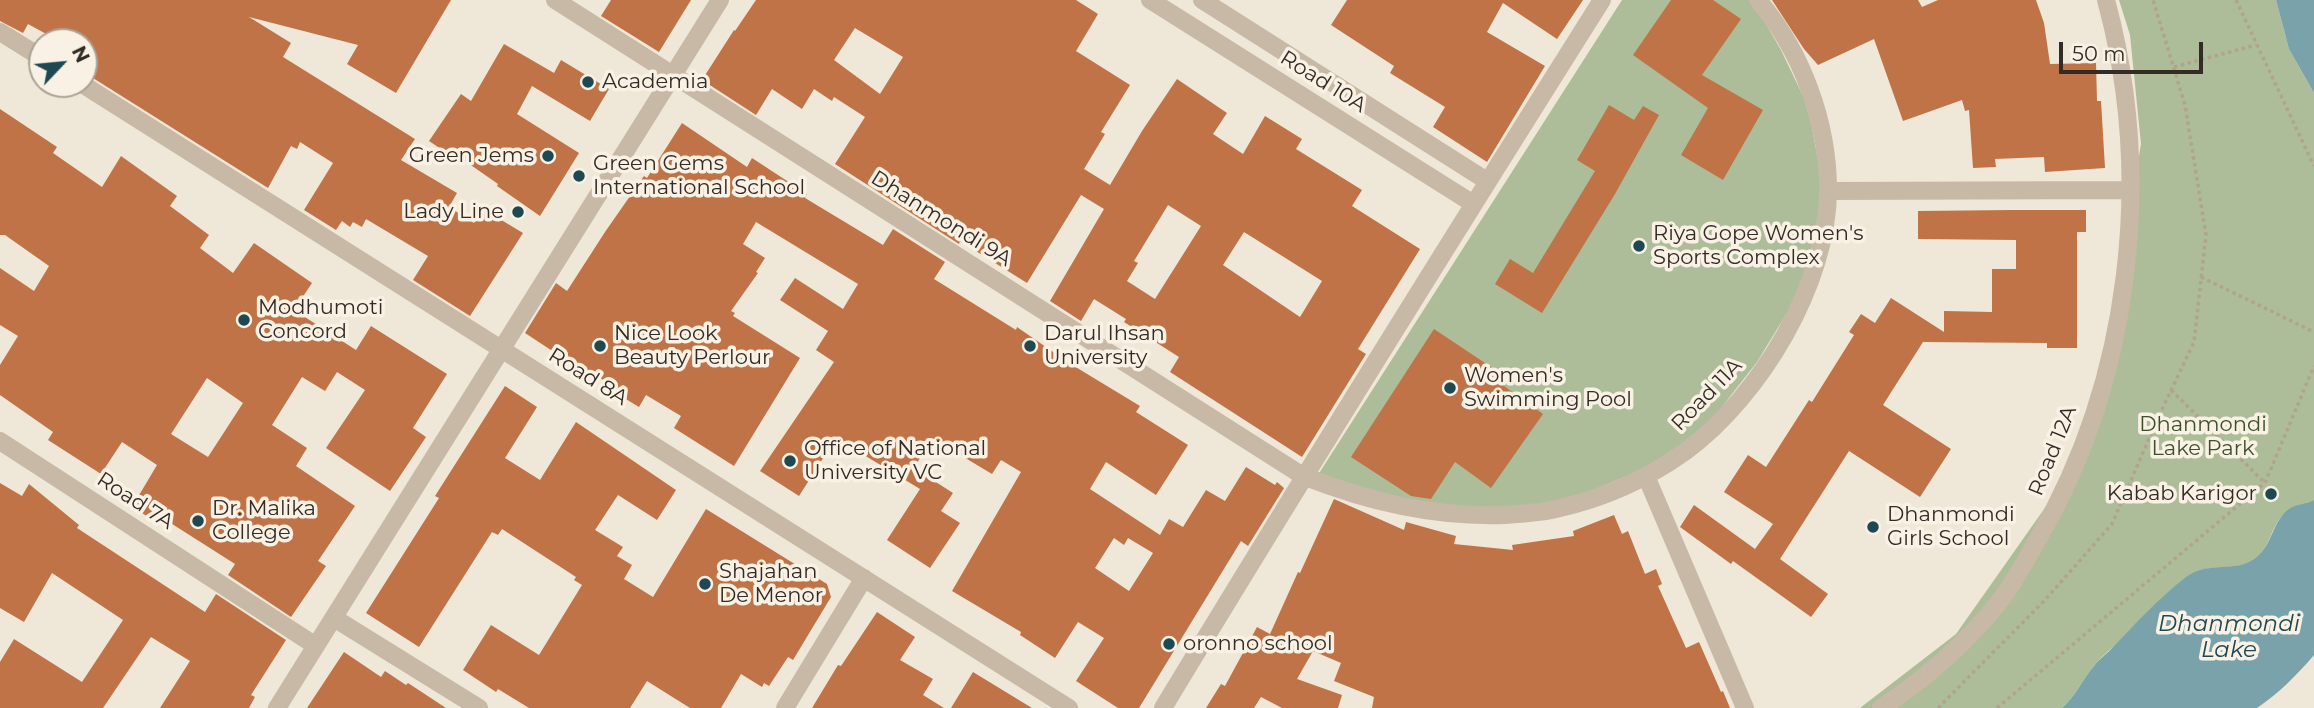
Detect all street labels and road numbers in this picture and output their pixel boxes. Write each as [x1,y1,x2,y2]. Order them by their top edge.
street label: Road 10A [1275,46,1371,118]
street label: Dhanmondi 9A [866,166,1016,272]
street label: Road 8A [544,343,632,411]
street label: Road 11A [1666,354,1748,436]
street label: Road 12A [2024,402,2082,500]
street label: Road 7A [92,467,178,535]

